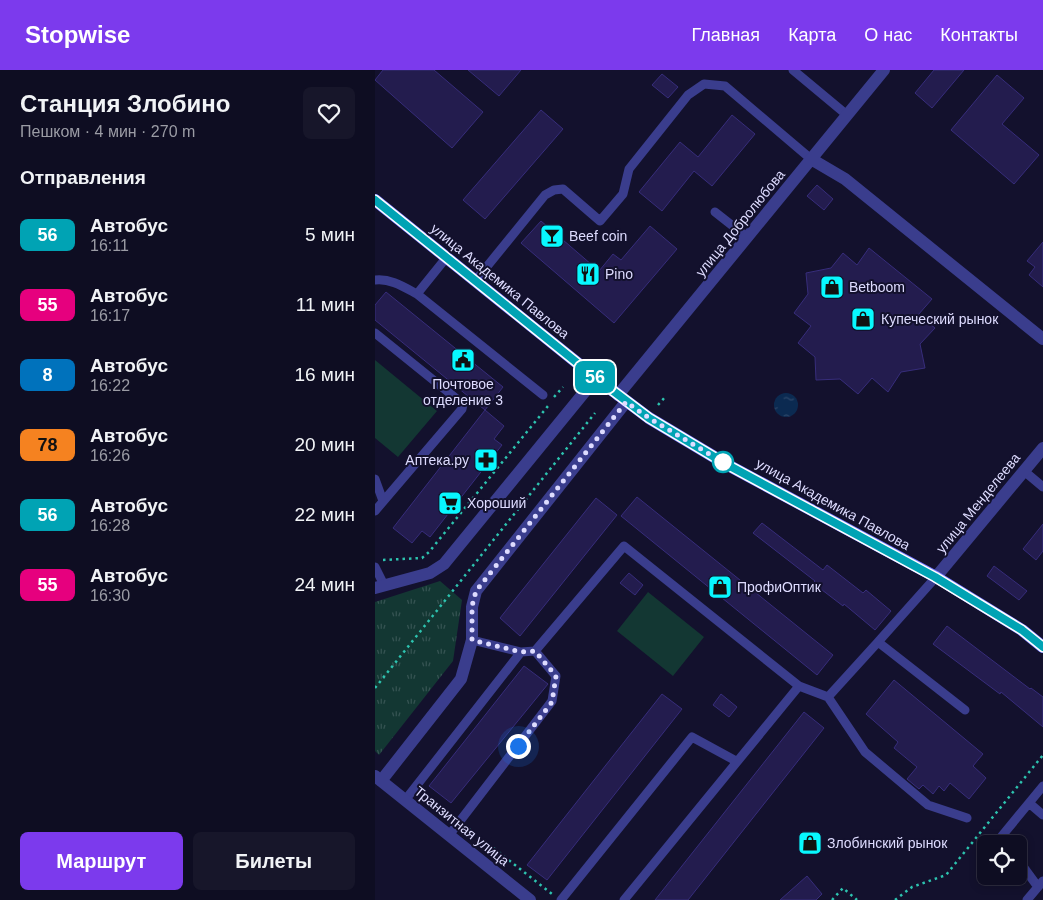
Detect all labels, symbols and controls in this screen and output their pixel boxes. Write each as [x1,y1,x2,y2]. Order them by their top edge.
text: Stopwise [25,21,130,48]
text: Главная [692,25,760,45]
text: Карта [788,25,836,45]
text: О нас [864,25,912,45]
text: Контакты [940,25,1018,45]
button: heart [303,87,355,139]
text: Станция Злобино [20,90,230,117]
text: Пешком · 4 мин · 270 m [20,123,195,140]
street label: улица Добролюбова [692,166,788,280]
text: Отправления [20,167,146,188]
text: Автобус [90,215,168,236]
street label: улица Академика Павлова [428,220,573,342]
bar icon: Beef coin [539,223,565,249]
text: 5 мин [305,224,355,245]
text: 56 [37,225,58,245]
place label: Beef coin [569,228,627,244]
text: 16:11 [90,237,129,254]
restaurant icon: Pino [575,261,601,287]
place label: Pino [605,266,633,282]
shop icon: Betboom [819,274,845,300]
place label: Betboom [849,279,905,295]
text: Автобус [90,285,168,306]
text: 11 мин [296,294,355,315]
text: 55 [37,295,58,315]
shop icon: Купеческий рынок [850,306,876,332]
text: 16:17 [90,307,130,324]
place label: Купеческий рынок [881,311,999,327]
public building icon: Почтовое отделение 3 [450,347,476,373]
text: Автобус [90,355,168,376]
line badge: 56 [573,361,617,393]
text: 16 мин [294,364,355,385]
text: 8 [42,365,53,385]
text: 56 [585,367,605,387]
place label: Почтовое отделение 3 [423,376,503,408]
text: 16:22 [90,377,130,394]
text: Автобус [90,425,168,446]
text: 20 мин [294,434,355,455]
text: 78 [37,435,58,455]
text: 16:26 [90,447,130,464]
pharmacy icon: Аптека.ру [473,447,499,473]
street label: улица Менделеева [933,450,1023,556]
unlabelled marker [712,451,734,473]
place label: Аптека.ру [405,452,469,468]
street label: улица Академика Павлова [753,455,913,553]
supermarket icon: Хороший [437,490,463,516]
text: Автобус [90,495,168,516]
place label: Хороший [467,495,526,511]
text: 22 мин [294,504,355,525]
text: 56 [37,505,58,525]
text: 16:28 [90,517,130,534]
text: Автобус [90,565,168,586]
text: 24 мин [294,574,355,595]
shop icon: ПрофиОптик [707,574,733,600]
text: 55 [37,575,58,595]
place label: ПрофиОптик [737,579,822,595]
text: 16:30 [90,587,130,604]
your location [506,734,531,759]
street label: Транзитная улица [411,783,513,869]
shop icon: Злобинский рынок [797,830,823,856]
button: Маршрут [20,832,183,890]
button: Билеты [193,832,355,890]
place label: Злобинский рынок [827,835,948,851]
map controls [977,835,1027,885]
button: locate [977,835,1027,885]

